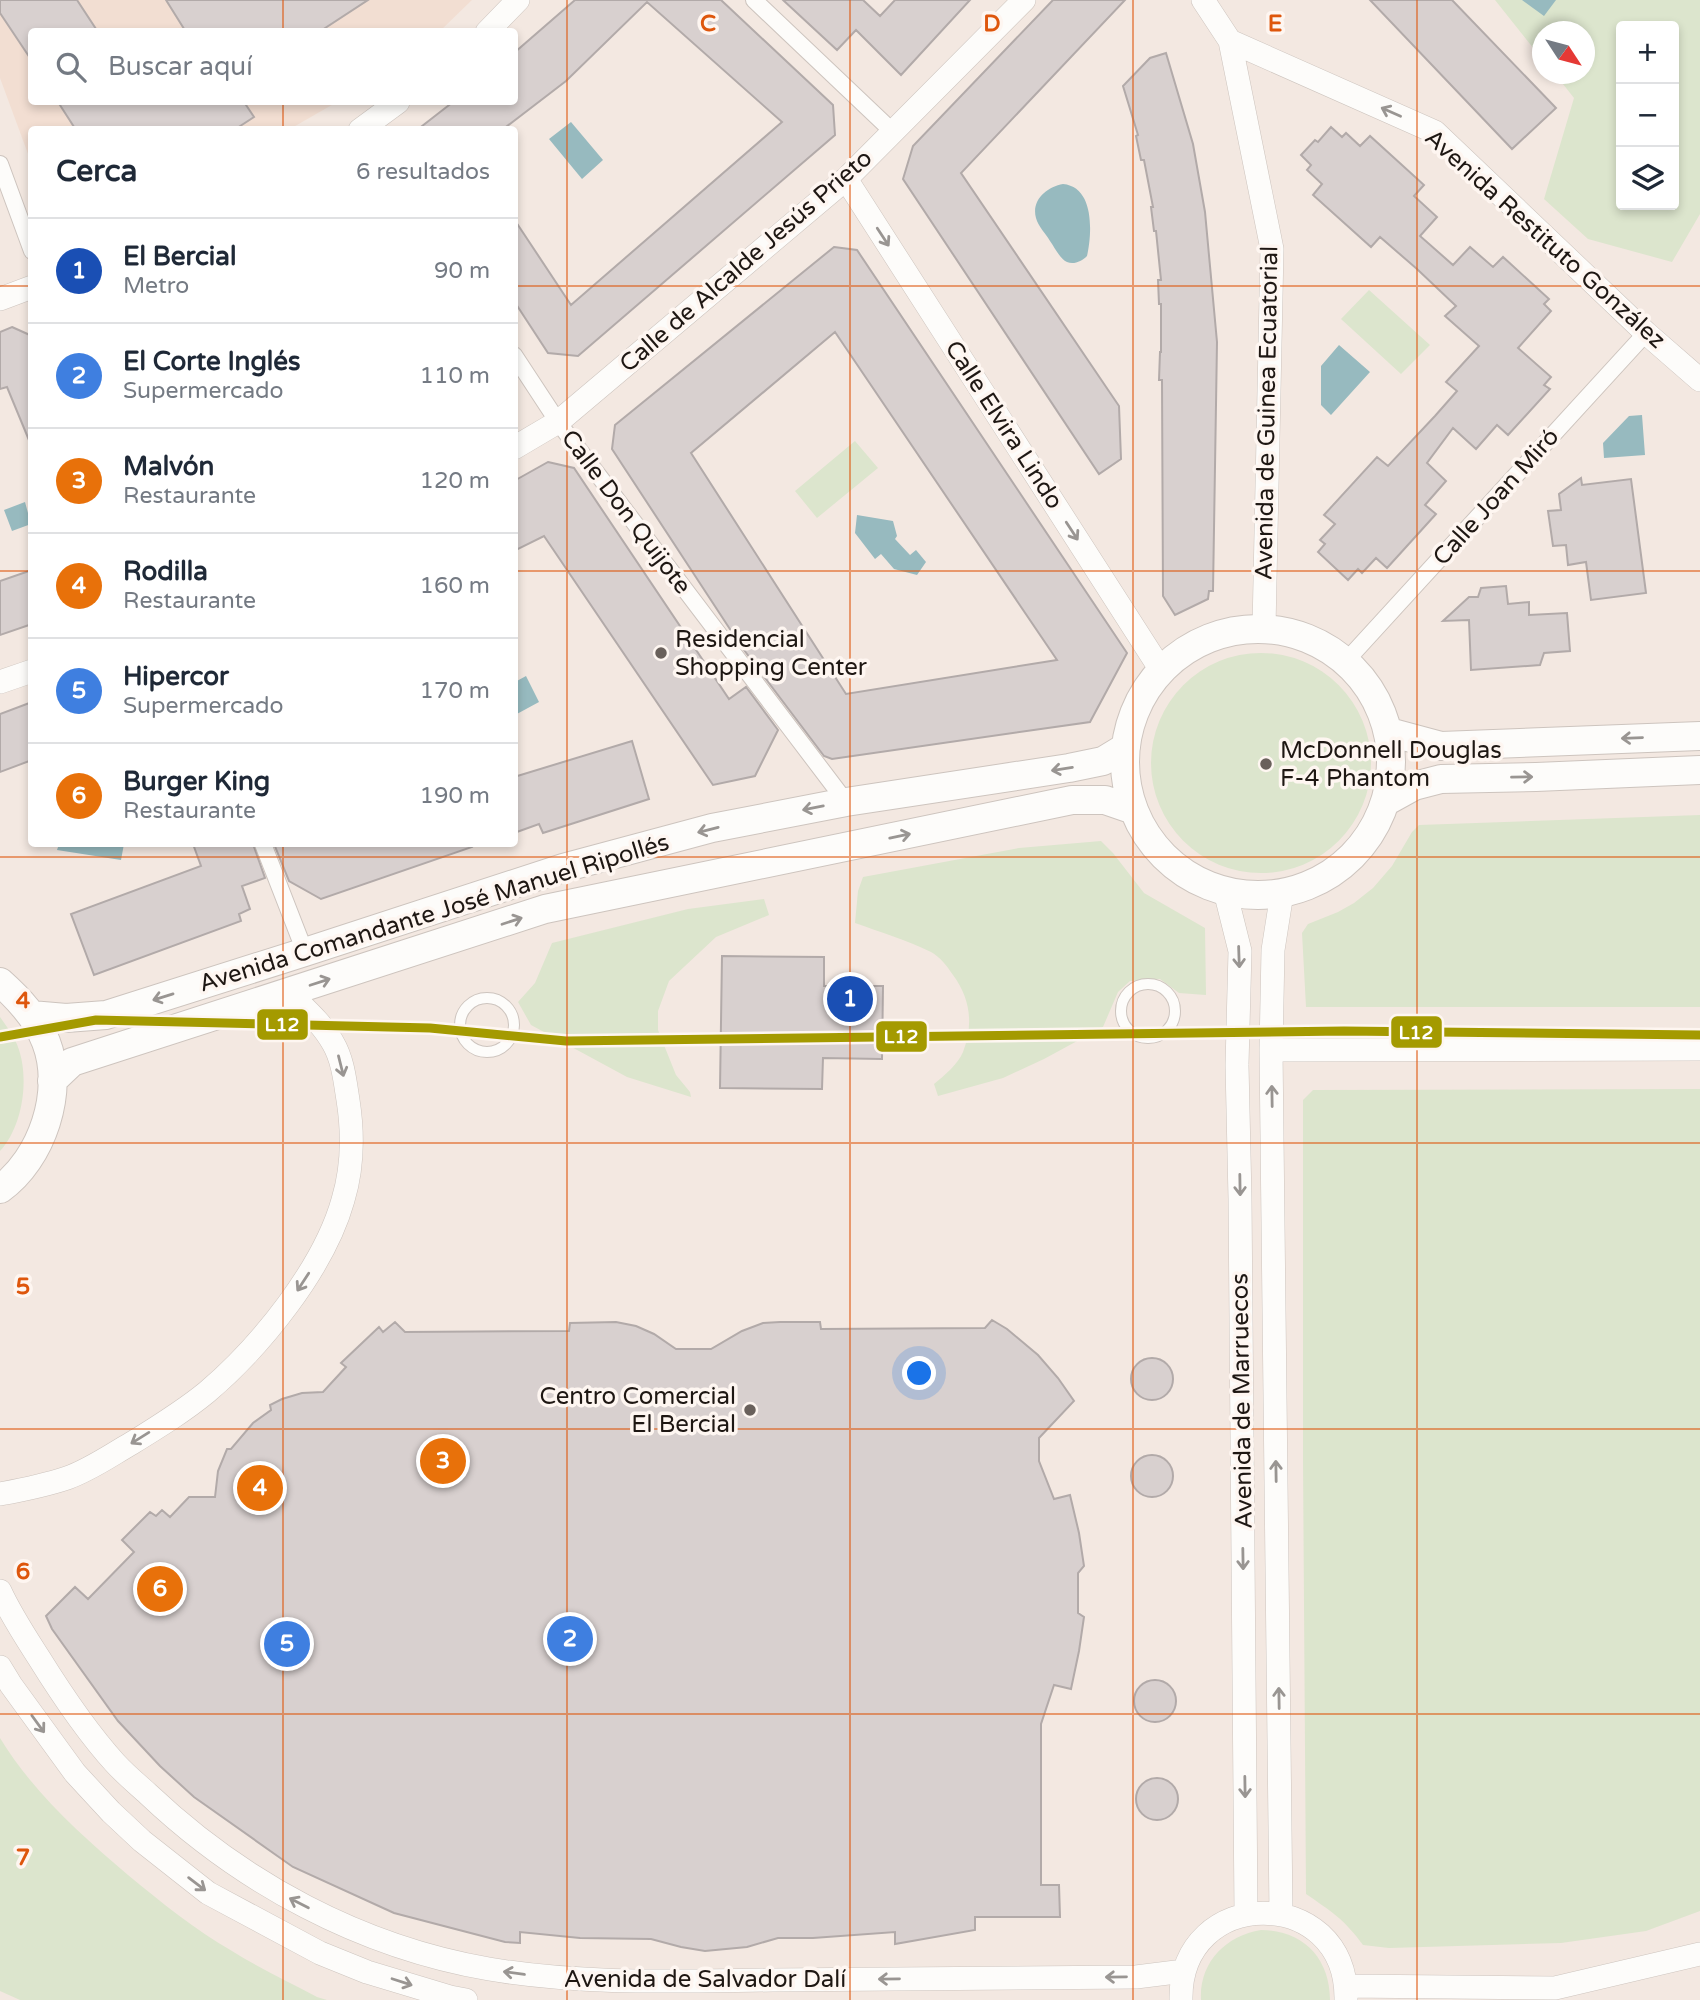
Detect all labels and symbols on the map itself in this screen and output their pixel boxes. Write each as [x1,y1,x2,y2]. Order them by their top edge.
text: C [700,10,716,38]
text: D [983,10,1001,38]
text: E [1268,10,1282,38]
north arrow [1532,21,1595,84]
one-way arrow [1380,105,1402,118]
street label: Avenida Restituto González [1419,123,1671,355]
street label: Calle de Alcalde Jesús Prieto [614,144,878,378]
one-way arrow [876,226,890,246]
street label: Avenida de Guinea Ecuatorial [1250,246,1284,580]
street label: Calle Elvira Lindo [939,335,1069,515]
street label: Calle Joan Miró [1427,422,1565,572]
street label: Calle Don Quijote [555,424,697,600]
one-way arrow [1066,521,1080,541]
place label: Residencial Shopping Center [675,625,868,682]
marker: Residencial Shopping Center [653,645,669,661]
one-way arrow [1621,732,1644,745]
place label: McDonnell Douglas F-4 Phantom [1280,736,1502,793]
marker: McDonnell Douglas F-4 Phantom [1258,756,1274,772]
one-way arrow [1051,763,1074,776]
one-way arrow [1510,770,1533,784]
one-way arrow [802,802,825,815]
one-way arrow [697,824,720,837]
street label: Avenida Comandante José Manuel Ripollés [195,827,673,999]
one-way arrow [888,829,911,843]
one-way arrow [500,913,522,926]
one-way arrow [1233,945,1246,968]
pin: 1 [827,973,873,1025]
one-way arrow [309,974,331,987]
text: 4 [16,987,31,1015]
one-way arrow [152,992,174,1004]
line badge: L12 [256,1008,309,1041]
text: L12 [265,1014,299,1036]
line badge: L12 [1390,1015,1443,1049]
line badge: L12 [875,1020,928,1053]
text: L12 [1399,1022,1433,1044]
text: L12 [884,1026,918,1048]
one-way arrow [335,1054,348,1077]
one-way arrow [1265,1085,1279,1108]
one-way arrow [1233,1173,1247,1196]
one-way arrow [296,1272,310,1291]
text: 5 [16,1273,30,1301]
street label: Avenida de Marruecos [1225,1273,1259,1529]
your location [902,1356,936,1390]
place label: Centro Comercial El Bercial [539,1382,736,1439]
marker: Centro Comercial El Bercial [742,1402,758,1418]
one-way arrow [131,1431,151,1445]
pin: 3 [420,1435,466,1487]
one-way arrow [1269,1460,1283,1483]
pin: 4 [237,1462,283,1514]
one-way arrow [1236,1547,1250,1570]
text: 6 [16,1558,30,1586]
pin: 6 [137,1563,183,1615]
pin: 2 [547,1613,593,1665]
pin: 5 [264,1618,310,1670]
one-way arrow [1272,1687,1286,1710]
one-way arrow [31,1714,45,1733]
one-way arrow [1239,1775,1252,1798]
text: 7 [16,1844,30,1872]
one-way arrow [188,1877,206,1892]
one-way arrow [289,1895,310,1909]
street label: Avenida de Salvador Dalí [564,1965,846,1994]
one-way arrow [504,1966,526,1979]
one-way arrow [1105,1970,1128,1984]
one-way arrow [877,1973,900,1986]
one-way arrow [390,1977,412,1990]

